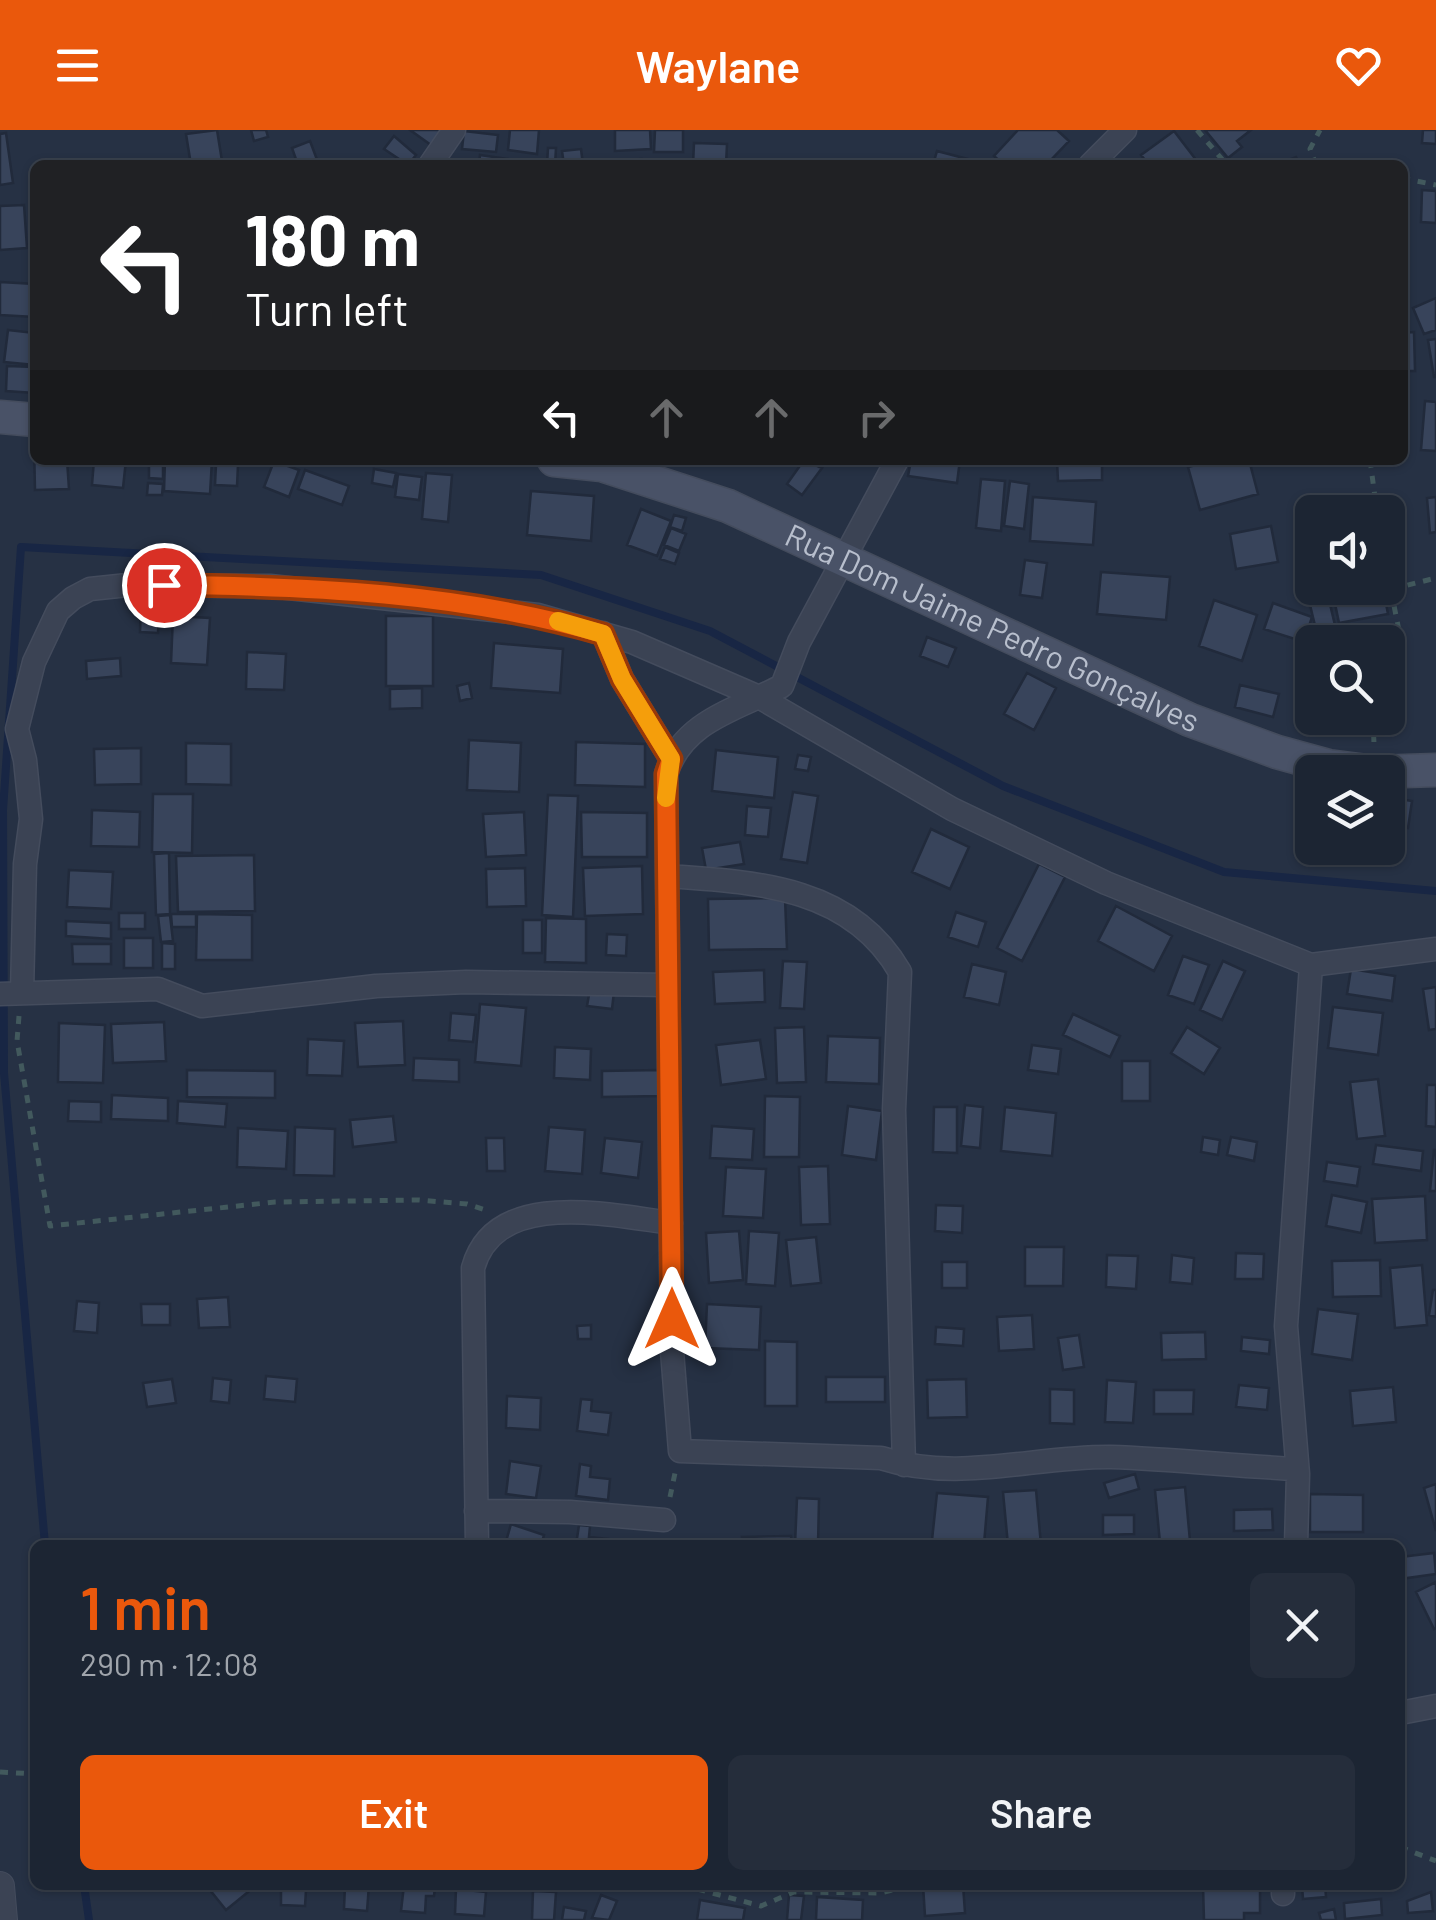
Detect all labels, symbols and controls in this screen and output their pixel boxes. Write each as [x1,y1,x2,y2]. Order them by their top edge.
icon: menu [50,38,105,93]
text: Waylane [636,38,800,92]
icon: heart [1331,38,1386,93]
text: 180 m [245,196,420,280]
icon: left [80,200,210,330]
text: Turn left [245,281,409,335]
icon: left [534,390,589,445]
icon: ahead [639,390,694,445]
icon: ahead [744,390,799,445]
icon: right [849,390,904,445]
map controls [1295,495,1405,865]
button: sound [1295,495,1405,605]
street label: Rua Dom Jaime Pedro Gonçalves [780,514,1205,739]
pin [122,543,207,628]
icon: arrive [137,558,192,613]
button: search [1295,625,1405,735]
button: layers [1295,755,1405,865]
position arrow [620,1267,724,1371]
text: 1 min [80,1570,211,1642]
button: close [1250,1573,1355,1678]
text: 290 m · 12:08 [80,1644,258,1682]
button: Exit [80,1755,708,1870]
button: Share [728,1755,1355,1870]

